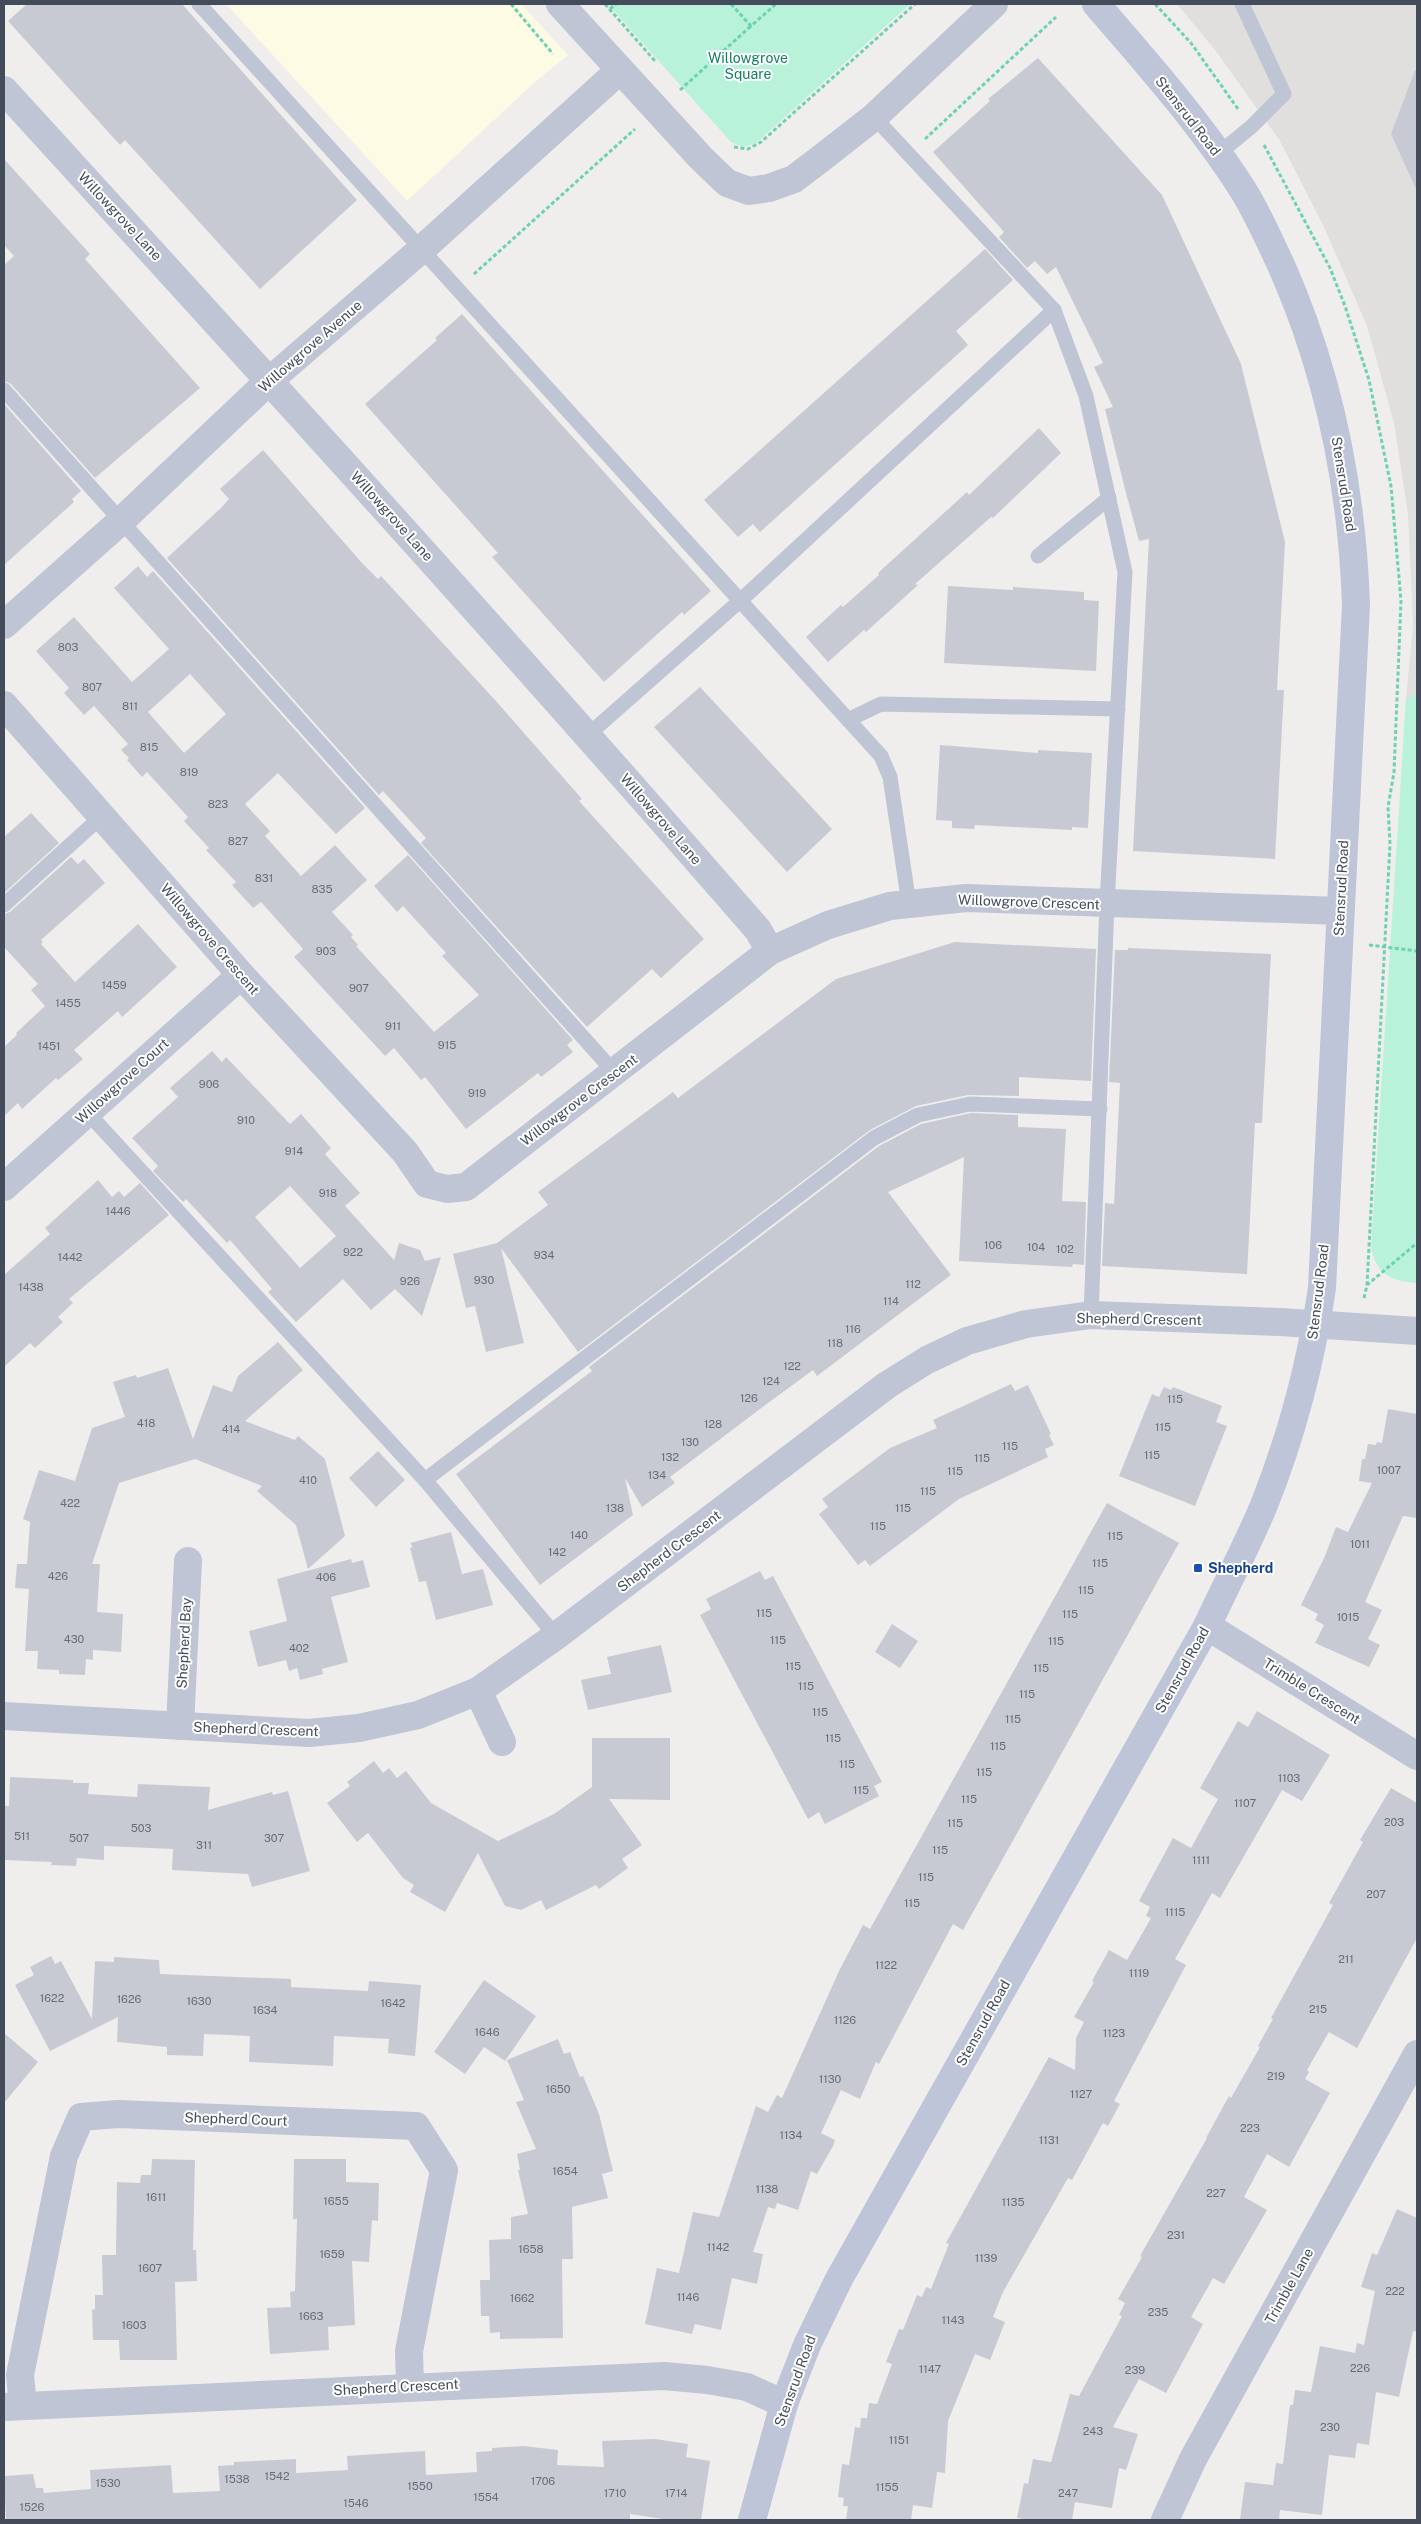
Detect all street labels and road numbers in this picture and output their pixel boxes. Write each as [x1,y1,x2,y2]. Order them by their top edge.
street label: Stensrud Road [1152,73,1224,159]
street label: Willowgrove Lane [75,169,165,264]
street label: Willowgrove Avenue [255,297,365,395]
street label: Stensrud Road [1329,435,1359,533]
street label: Willowgrove Lane [348,468,436,564]
street label: Willowgrove Lane [617,770,705,868]
street label: Stensrud Road [1331,840,1351,936]
street label: Willowgrove Crescent [157,880,263,998]
street label: Willowgrove Crescent [958,892,1100,912]
street label: Willowgrove Court [72,1035,172,1127]
street label: Willowgrove Crescent [517,1051,641,1149]
street label: Stensrud Road [1304,1243,1332,1341]
street label: Shepherd Crescent [1076,1310,1202,1328]
street label: Shepherd Crescent [614,1507,724,1595]
street label: Shepherd Bay [174,1597,194,1689]
street label: Stensrud Road [1152,1624,1212,1716]
street label: Trimble Crescent [1261,1655,1363,1727]
street label: Shepherd Crescent [193,1719,319,1739]
street label: Stensrud Road [953,1977,1013,2069]
street label: Shepherd Court [184,2109,288,2129]
street label: Trimble Lane [1262,2245,1316,2327]
street label: Stensrud Road [771,2333,819,2429]
street label: Shepherd Crescent [333,2376,459,2398]

